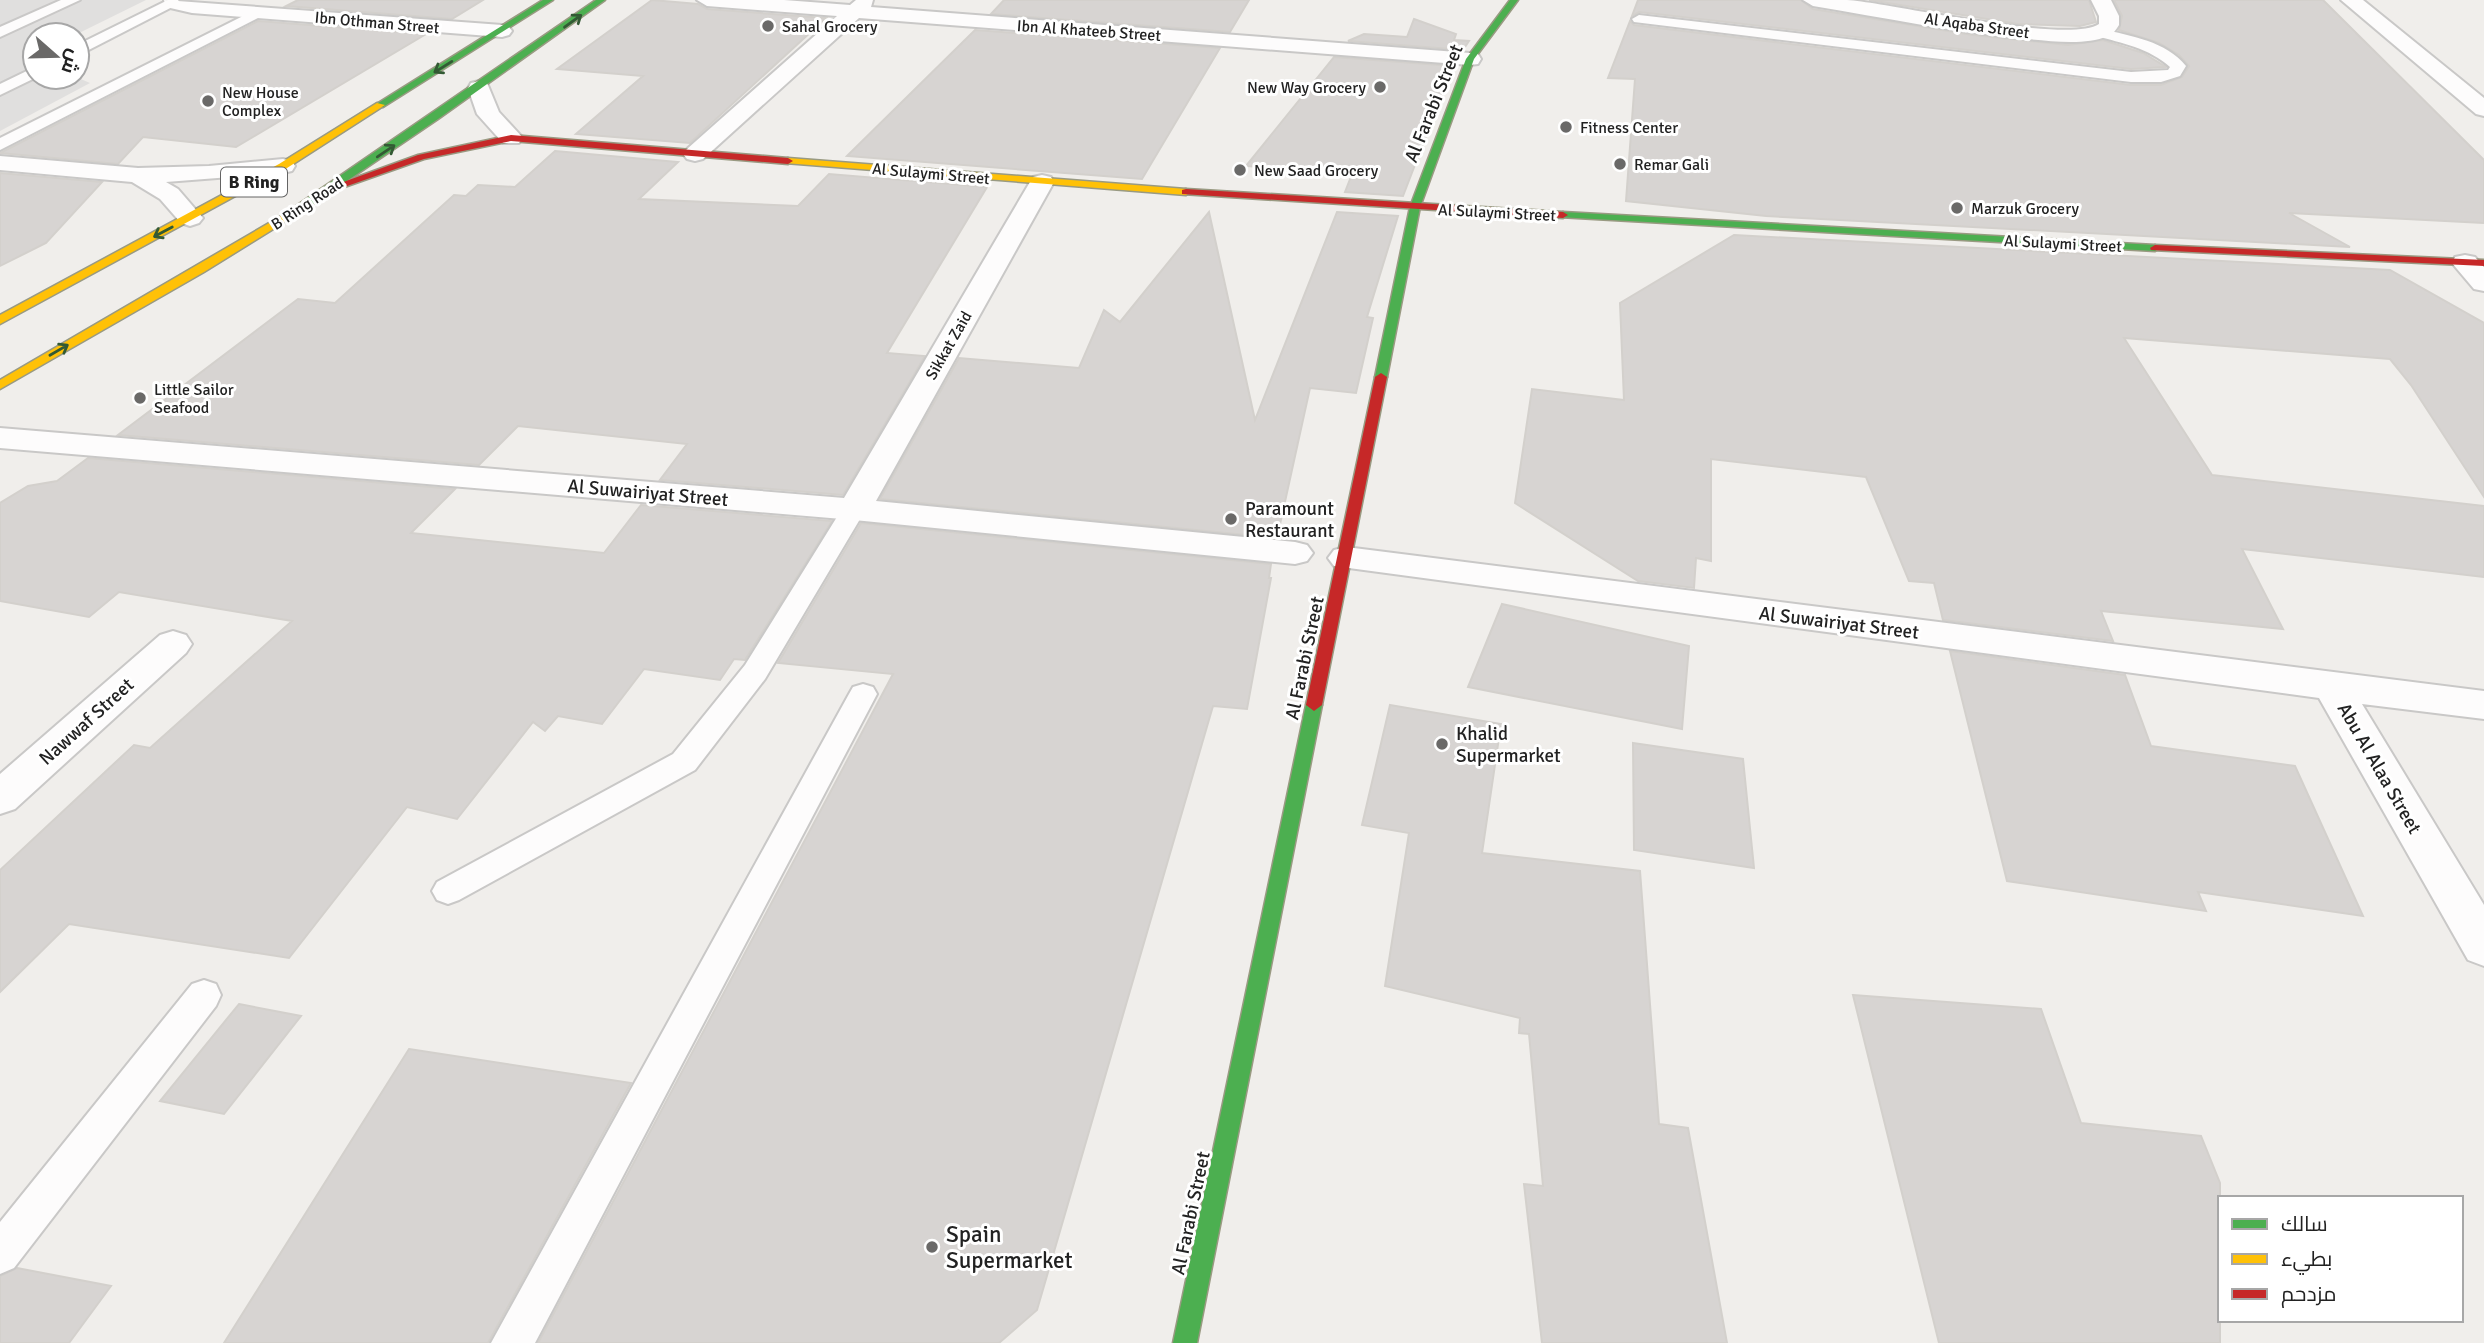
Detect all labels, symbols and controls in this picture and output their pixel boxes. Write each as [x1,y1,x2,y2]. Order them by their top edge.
street label: Ibn Othman Street [314,8,440,38]
street label: Al Aqaba Street [1923,9,2031,43]
one-way arrow [563,13,582,28]
street label: Ibn Al Khateeb Street [1016,16,1162,46]
place label: Sahal Grocery [782,17,878,37]
marker: Sahal Grocery [760,18,776,34]
north arrow [21,21,91,91]
street label: Al Farabi Street [1399,40,1469,166]
text: ش [56,46,86,77]
one-way arrow [434,60,454,74]
place label: New Way Grocery [1247,78,1367,98]
marker: New Way Grocery [1372,79,1388,95]
place label: New House Complex [222,83,299,121]
marker: New House Complex [200,93,216,109]
place label: Fitness Center [1580,118,1678,138]
marker: Fitness Center [1558,119,1574,135]
one-way arrow [376,143,395,158]
place label: Remar Gali [1634,155,1709,175]
marker: Remar Gali [1612,156,1628,172]
street label: Al Sulaymi Street [871,159,991,189]
place label: New Saad Grocery [1254,161,1379,181]
marker: New Saad Grocery [1232,162,1248,178]
road number: B Ring [221,168,287,196]
street label: B Ring Road [268,173,347,235]
place label: Marzuk Grocery [1971,199,2079,219]
street label: Al Sulaymi Street [1438,200,1557,226]
marker: Marzuk Grocery [1949,200,1965,216]
one-way arrow [153,226,174,239]
street label: Al Sulaymi Street [2004,231,2123,257]
street label: Sikkat Zaid [921,308,977,383]
one-way arrow [49,343,69,357]
place label: Little Sailor Seafood [154,380,234,418]
marker: Little Sailor Seafood [132,390,148,406]
street label: Al Suwairiyat Street [567,474,730,512]
place label: Paramount Restaurant [1245,497,1335,543]
marker: Paramount Restaurant [1223,511,1239,527]
street label: Al Farabi Street [1280,594,1330,722]
street label: Al Suwairiyat Street [1757,601,1921,645]
street label: Nawwaf Street [34,673,139,771]
street label: Abu Al Alaa Street [2332,699,2427,839]
place label: Khalid Supermarket [1456,722,1561,768]
marker: Khalid Supermarket [1434,736,1450,752]
street label: Al Farabi Street [1166,1149,1216,1277]
legend [2218,1196,2463,1322]
text: سالك [2281,1211,2328,1237]
place label: Spain Supermarket [946,1220,1073,1275]
marker: Spain Supermarket [924,1239,940,1255]
text: بطيء [2281,1246,2332,1275]
text: مزدحم [2281,1281,2336,1308]

